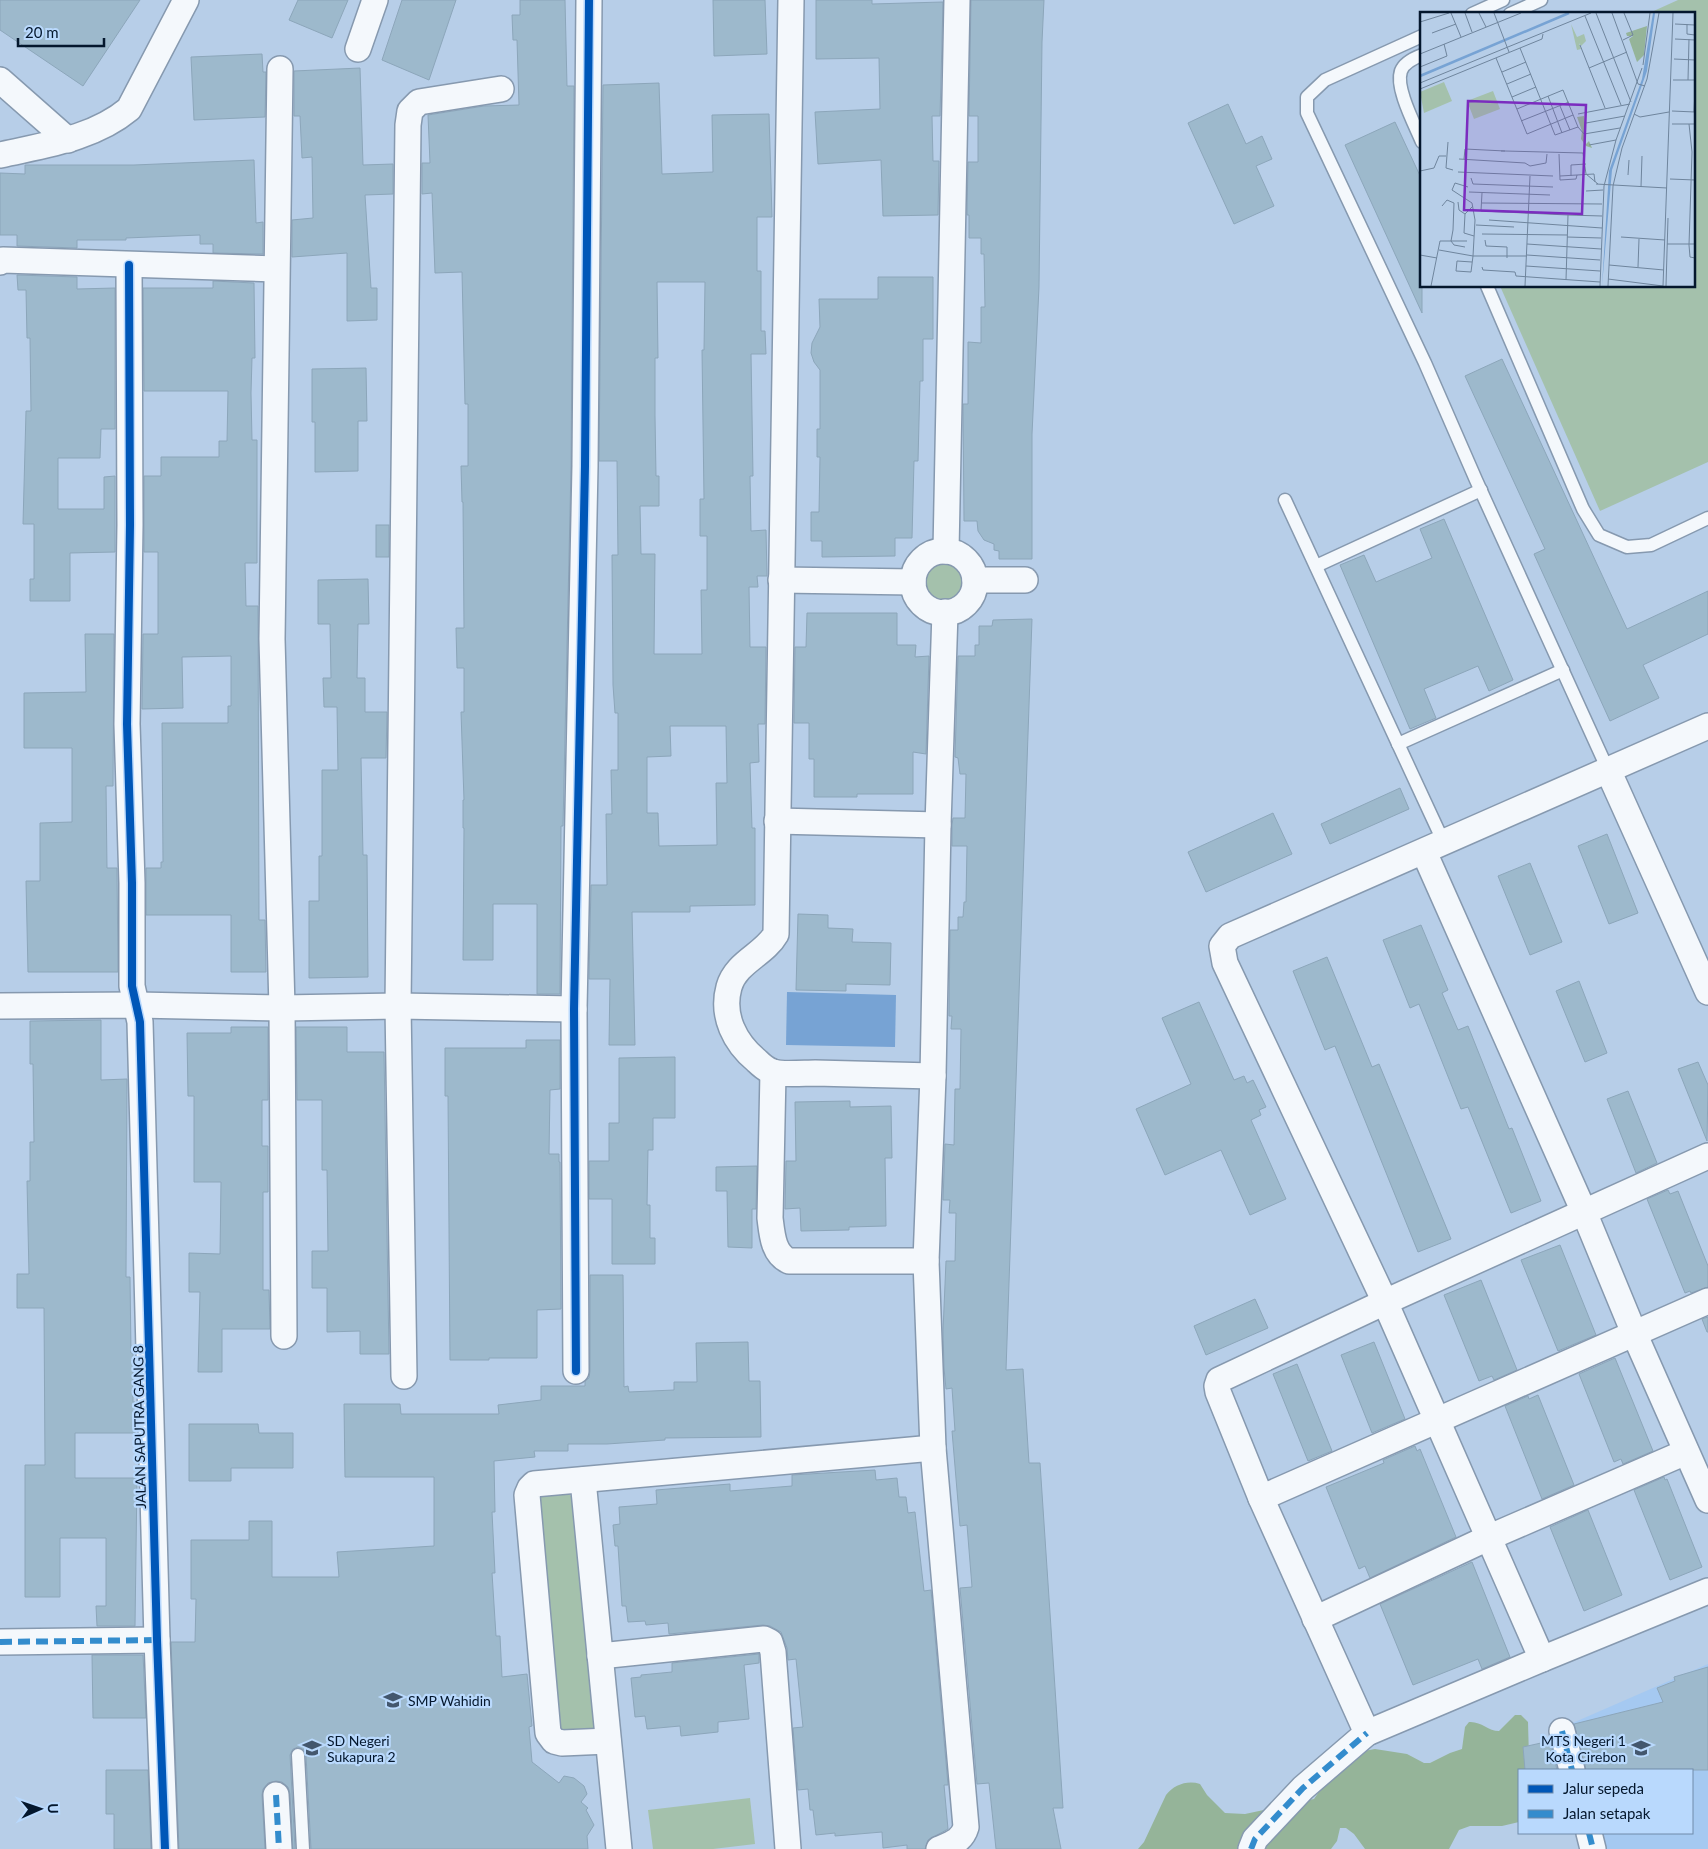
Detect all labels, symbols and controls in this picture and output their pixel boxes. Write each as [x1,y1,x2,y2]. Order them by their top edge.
inset map [1420,12,1696,288]
scale bar [18,15,104,47]
text: 20 m [25,23,59,41]
street label: JALAN SAPUTRA GANG 8 [129,1345,149,1509]
school or university icon: SMP Wahidin [382,1689,404,1711]
place label: SMP Wahidin [408,1692,491,1709]
place label: SD Negeri Sukapura 2 [327,1732,396,1765]
place label: MTS Negeri 1 Kota Cirebon [1541,1732,1626,1765]
school or university icon: SD Negeri Sukapura 2 [301,1737,323,1759]
school or university icon: MTS Negeri 1 Kota Cirebon [1630,1737,1652,1759]
legend [1518,1769,1693,1834]
text: Jalur sepeda [1563,1779,1644,1797]
north arrow [15,1784,65,1834]
text: U [45,1803,62,1814]
text: Jalan setapak [1563,1804,1651,1822]

